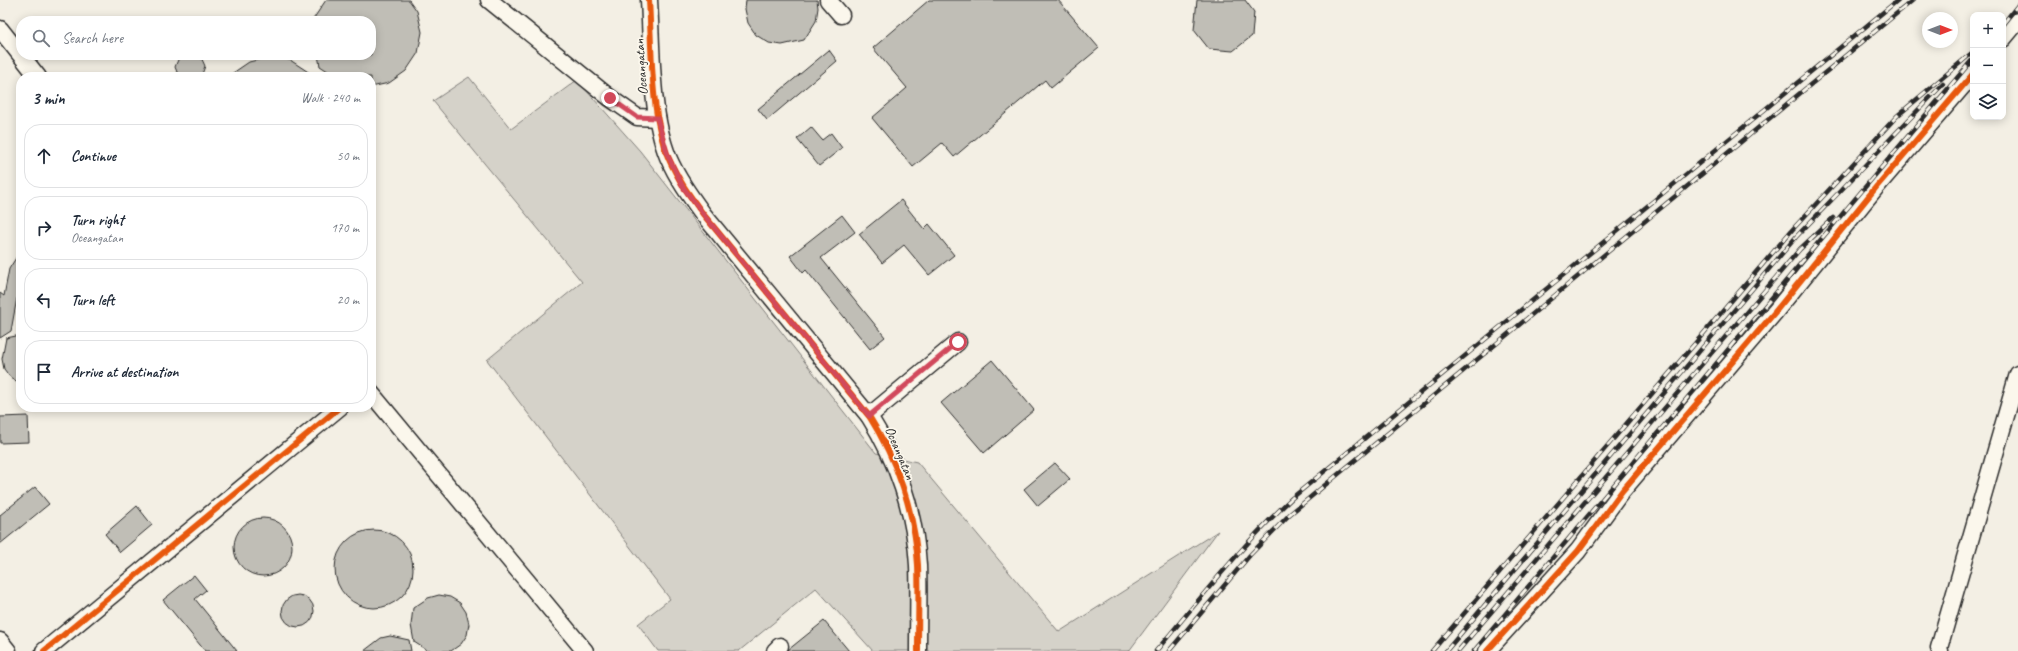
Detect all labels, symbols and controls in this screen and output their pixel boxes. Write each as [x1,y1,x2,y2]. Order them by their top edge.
north arrow [1922,12,1958,48]
map controls [1970,12,2006,120]
button: + [1970,12,2006,48]
search box [16,16,376,60]
icon: search [30,27,52,49]
text: Search here [62,29,123,48]
street label: Oceangatan [631,38,651,96]
button: − [1970,48,2006,84]
button: layers [1970,84,2006,120]
text: 3 min [32,88,65,109]
route end [601,89,619,107]
text: Walk · 240 m [301,90,360,106]
icon: ahead [33,145,55,167]
text: Continue [71,147,116,166]
text: 50 m [337,148,359,164]
text: Turn right [71,211,124,230]
icon: right [33,217,55,239]
text: 170 m [331,220,359,236]
text: Oceangatan [71,230,123,246]
icon: left [33,289,55,311]
text: Turn left [71,291,114,310]
text: 20 m [337,292,359,308]
route start [949,333,967,351]
icon: arrive [33,361,55,383]
text: Arrive at destination [71,363,178,382]
street label: Oceangatan [881,424,919,483]

